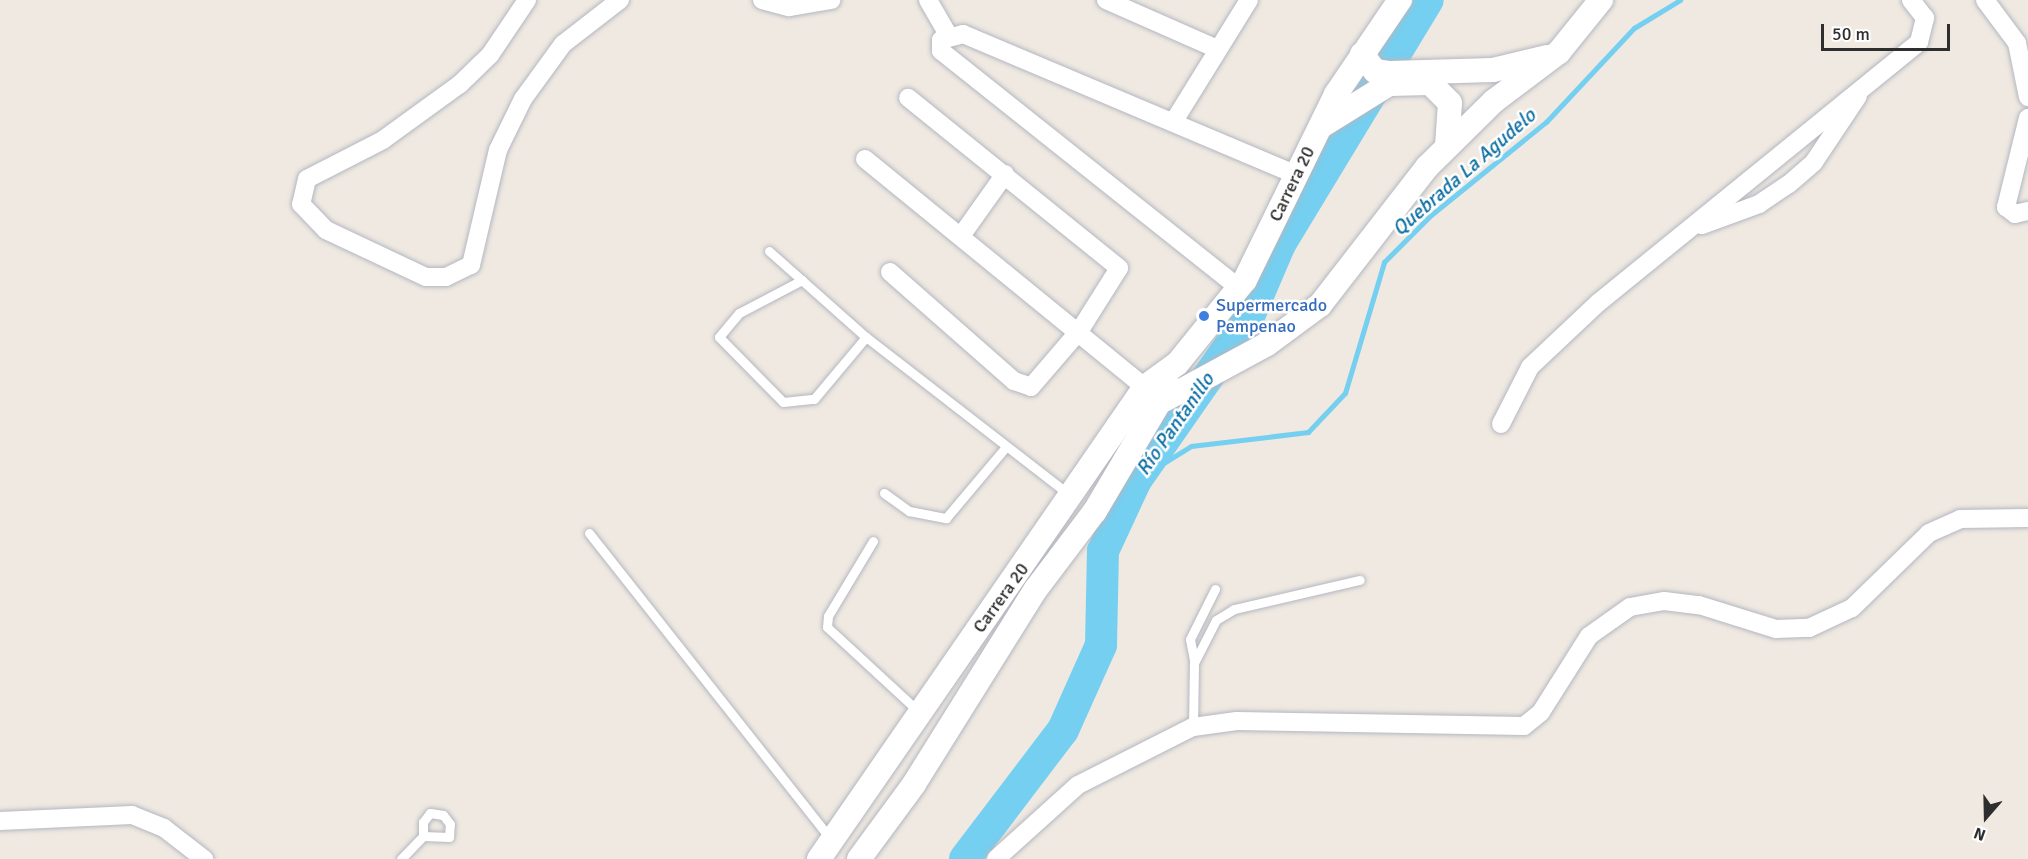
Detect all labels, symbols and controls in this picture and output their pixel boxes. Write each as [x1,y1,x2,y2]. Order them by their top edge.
scale bar [1824,12,1953,50]
text: 50 m [1832,23,1870,45]
water label: Quebrada La Agudelo [1387,103,1541,241]
street label: Carrera 20 [1265,143,1319,225]
place label: Supermercado Pempenao [1216,295,1327,338]
marker: Supermercado Pempenao [1197,309,1211,323]
water label: Río Pantanillo [1131,368,1219,480]
street label: Carrera 20 [969,559,1033,637]
north arrow [1956,787,2016,847]
text: N [1971,823,1989,845]

